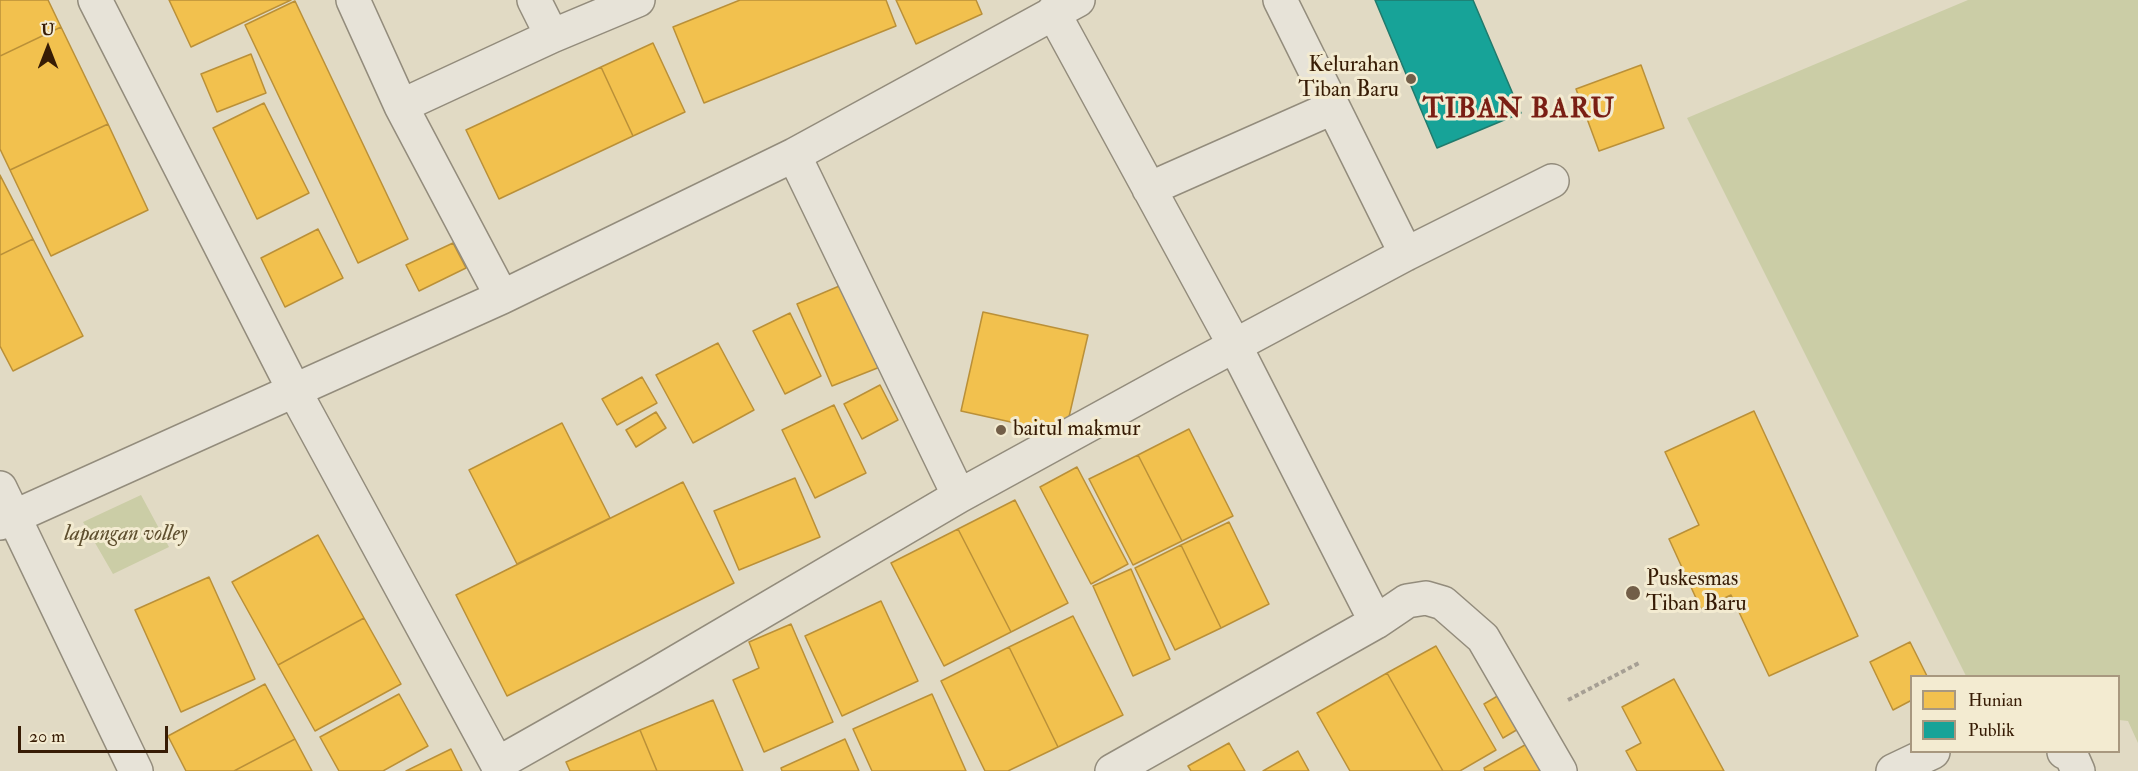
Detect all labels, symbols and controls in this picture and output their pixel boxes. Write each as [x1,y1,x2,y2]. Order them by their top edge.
north arrow [18,18,78,78]
text: U [41,20,55,40]
place label: Kelurahan Tiban Baru [1298,53,1399,104]
marker: Kelurahan Tiban Baru [1404,72,1418,86]
district label: TIBAN BARU [1422,94,1616,128]
place label: baitul makmur [1013,417,1140,443]
marker: baitul makmur [994,423,1008,437]
park label: lapangan volley [65,522,187,548]
place label: Puskesmas Tiban Baru [1646,567,1747,618]
marker: Puskesmas Tiban Baru [1624,584,1642,602]
legend [1910,675,2120,753]
text: Hunian [1968,689,2023,712]
scale bar [21,714,171,752]
text: Publik [1968,719,2015,742]
text: 20 m [29,725,65,748]

